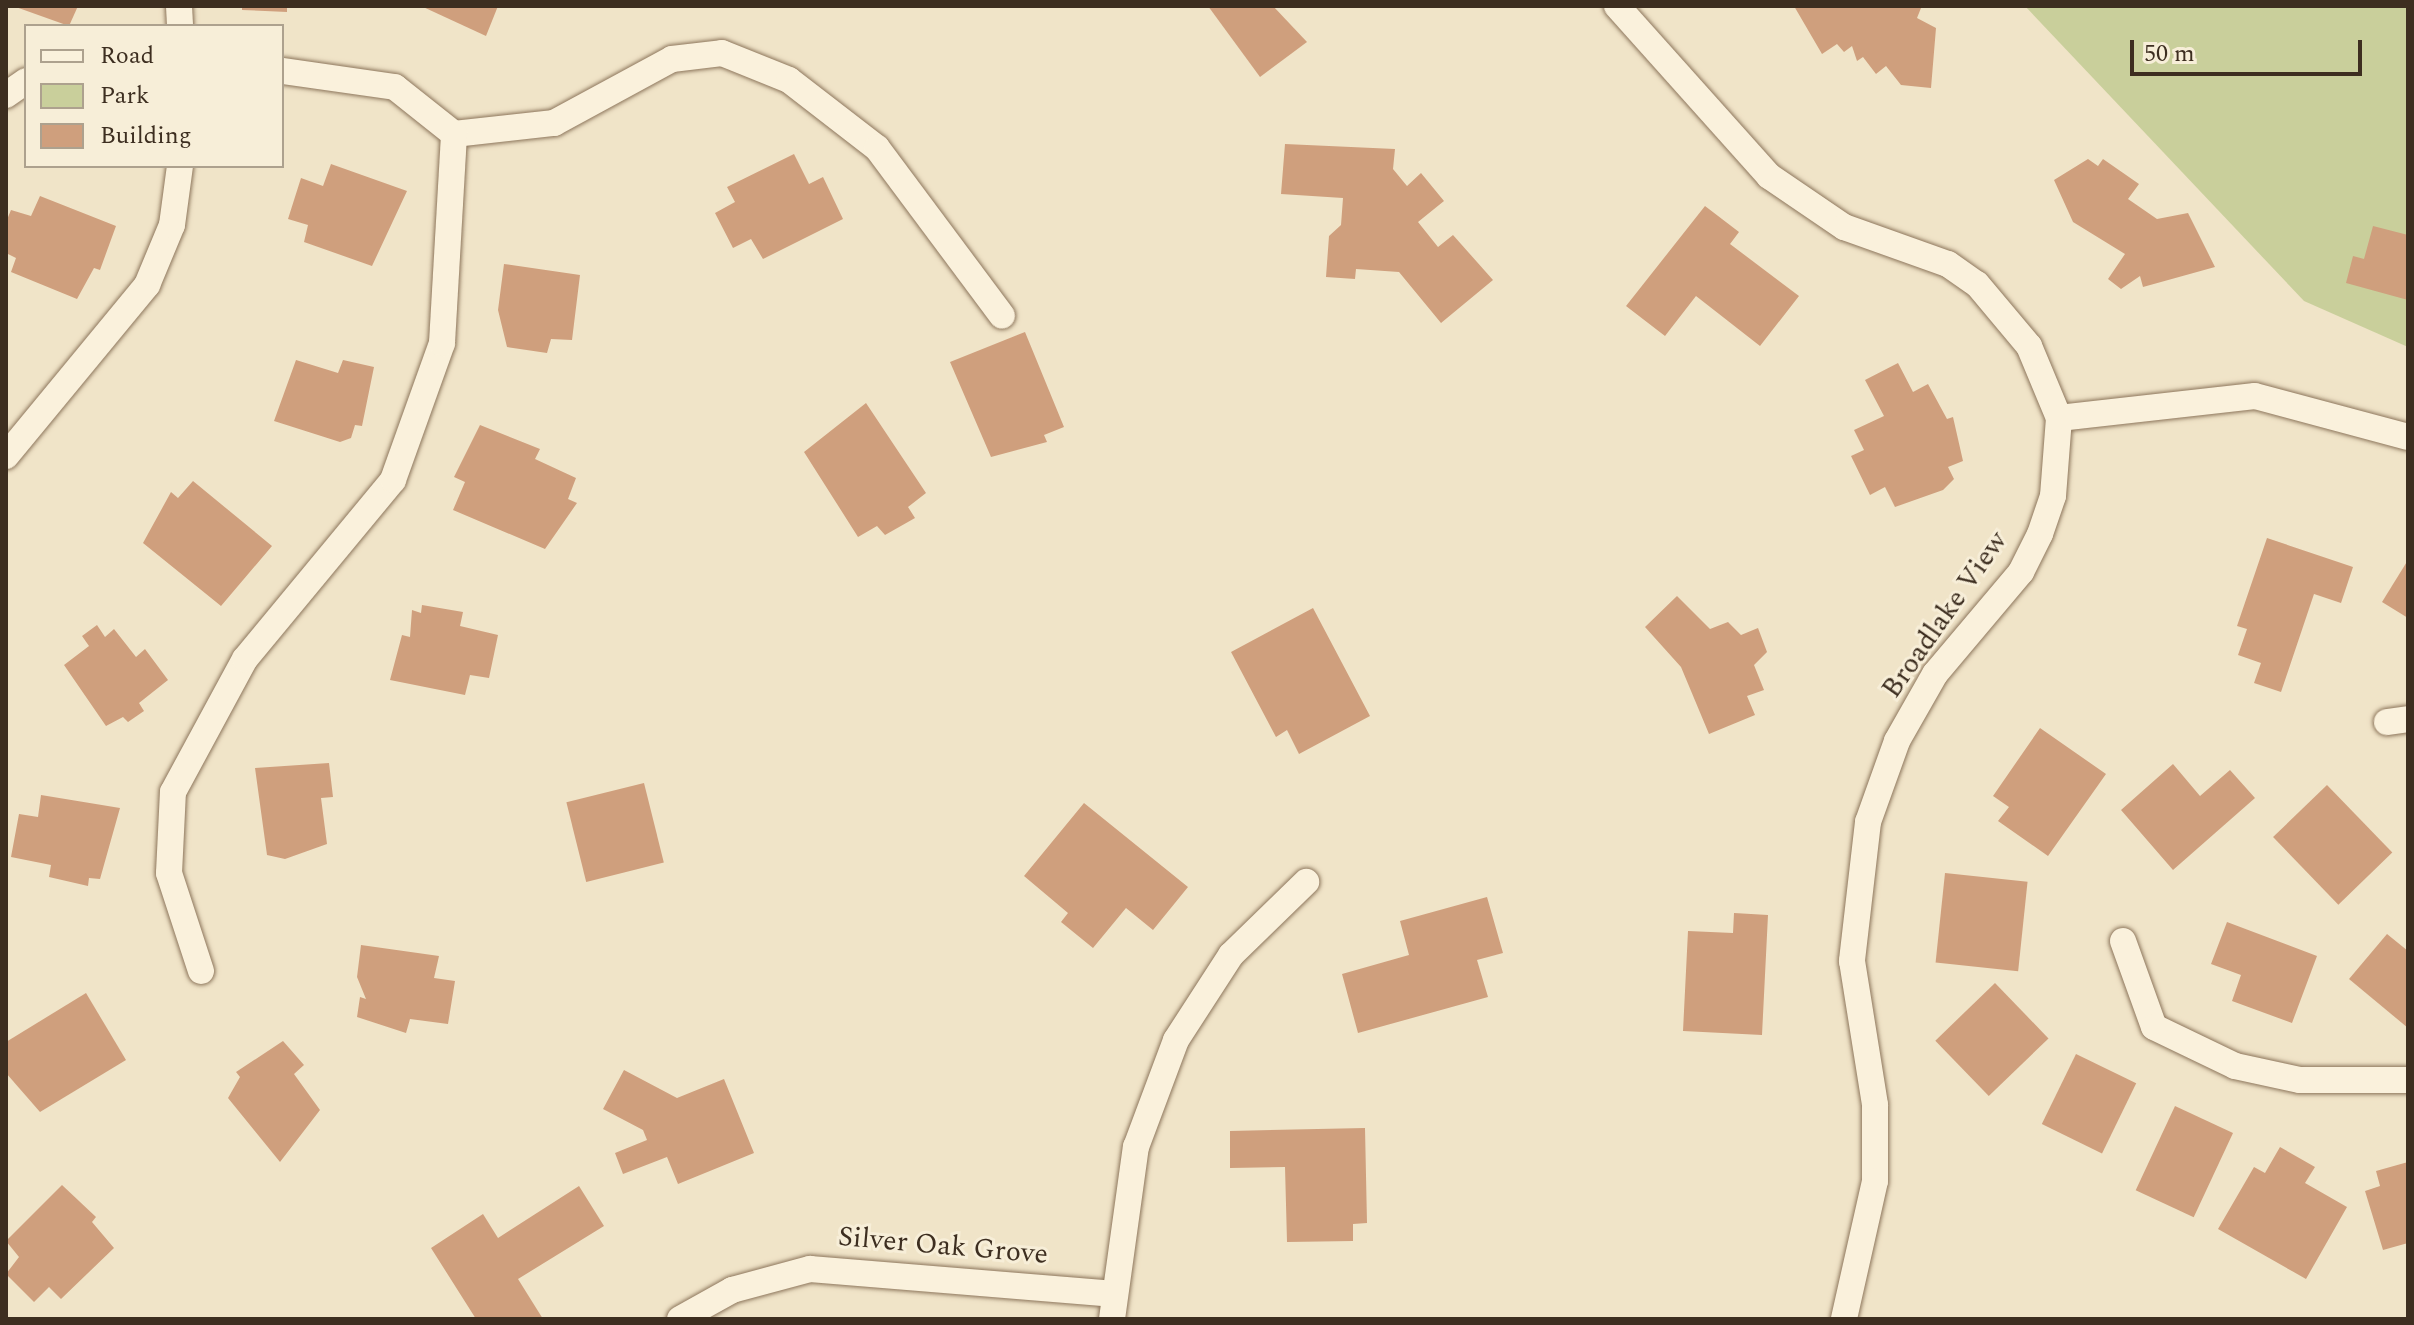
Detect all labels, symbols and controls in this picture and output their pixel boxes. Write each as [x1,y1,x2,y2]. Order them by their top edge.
legend [24,24,284,168]
scale bar [2134,24,2366,74]
text: 50 m [2144,36,2195,72]
text: Road [100,38,154,74]
text: Park [100,78,150,114]
text: Building [100,118,192,154]
street label: Broadlake View [1875,525,2015,705]
street label: Silver Oak Grove [837,1220,1049,1272]

